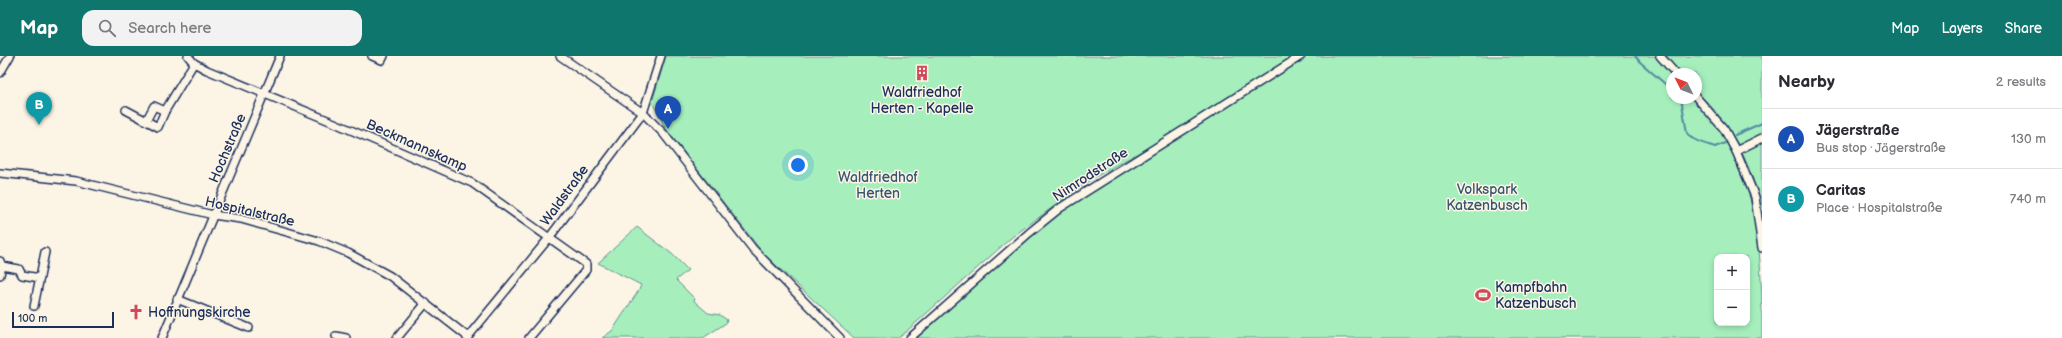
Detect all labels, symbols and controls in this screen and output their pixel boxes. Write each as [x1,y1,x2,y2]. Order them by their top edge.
search box [82,10,362,46]
text: Map [20,17,58,40]
icon: search [96,17,118,39]
text: Search here [128,19,211,38]
text: Map [1891,20,1919,37]
text: Layers [1941,20,1983,37]
text: Share [2005,20,2042,37]
building icon: Waldfriedhof Herten - Kapelle [913,64,931,82]
north arrow [1666,68,1702,104]
text: Nearby [1778,72,1835,92]
text: 2 results [1996,74,2046,90]
place label: Waldfriedhof Herten - Kapelle [870,84,974,117]
pin: B [26,92,52,125]
pin: A [655,96,681,129]
street label: Hochstraße [205,111,250,185]
street label: Beckmannskamp [364,116,470,175]
text: Jägerstraße [1816,121,1899,140]
text: A [1787,131,1795,147]
text: 130 m [2011,131,2046,147]
text: Bus stop · Jägerstraße [1816,140,1946,156]
street label: Nimrodstraße [1050,144,1131,205]
your location [788,155,808,175]
street label: Waldstraße [537,162,592,229]
park label: Waldfriedhof Herten [838,169,919,202]
park label: Volkspark Katzenbusch [1446,181,1528,214]
text: Caritas [1816,181,1866,200]
text: B [1786,191,1796,207]
text: 740 m [2010,191,2046,207]
street label: Hospitalstraße [203,193,296,230]
text: Place · Hospitalstraße [1816,200,1942,216]
map controls [1714,254,1750,326]
button: + [1714,254,1750,290]
place label: Kampfbahn Katzenbusch [1495,279,1577,312]
sports icon: Kampfbahn Katzenbusch [1474,286,1492,304]
button: − [1714,290,1750,326]
church icon: Hoffnungskirche [127,303,145,321]
place label: Hoffnungskirche [148,304,251,321]
scale bar [12,310,114,329]
text: 100 m [18,312,47,325]

